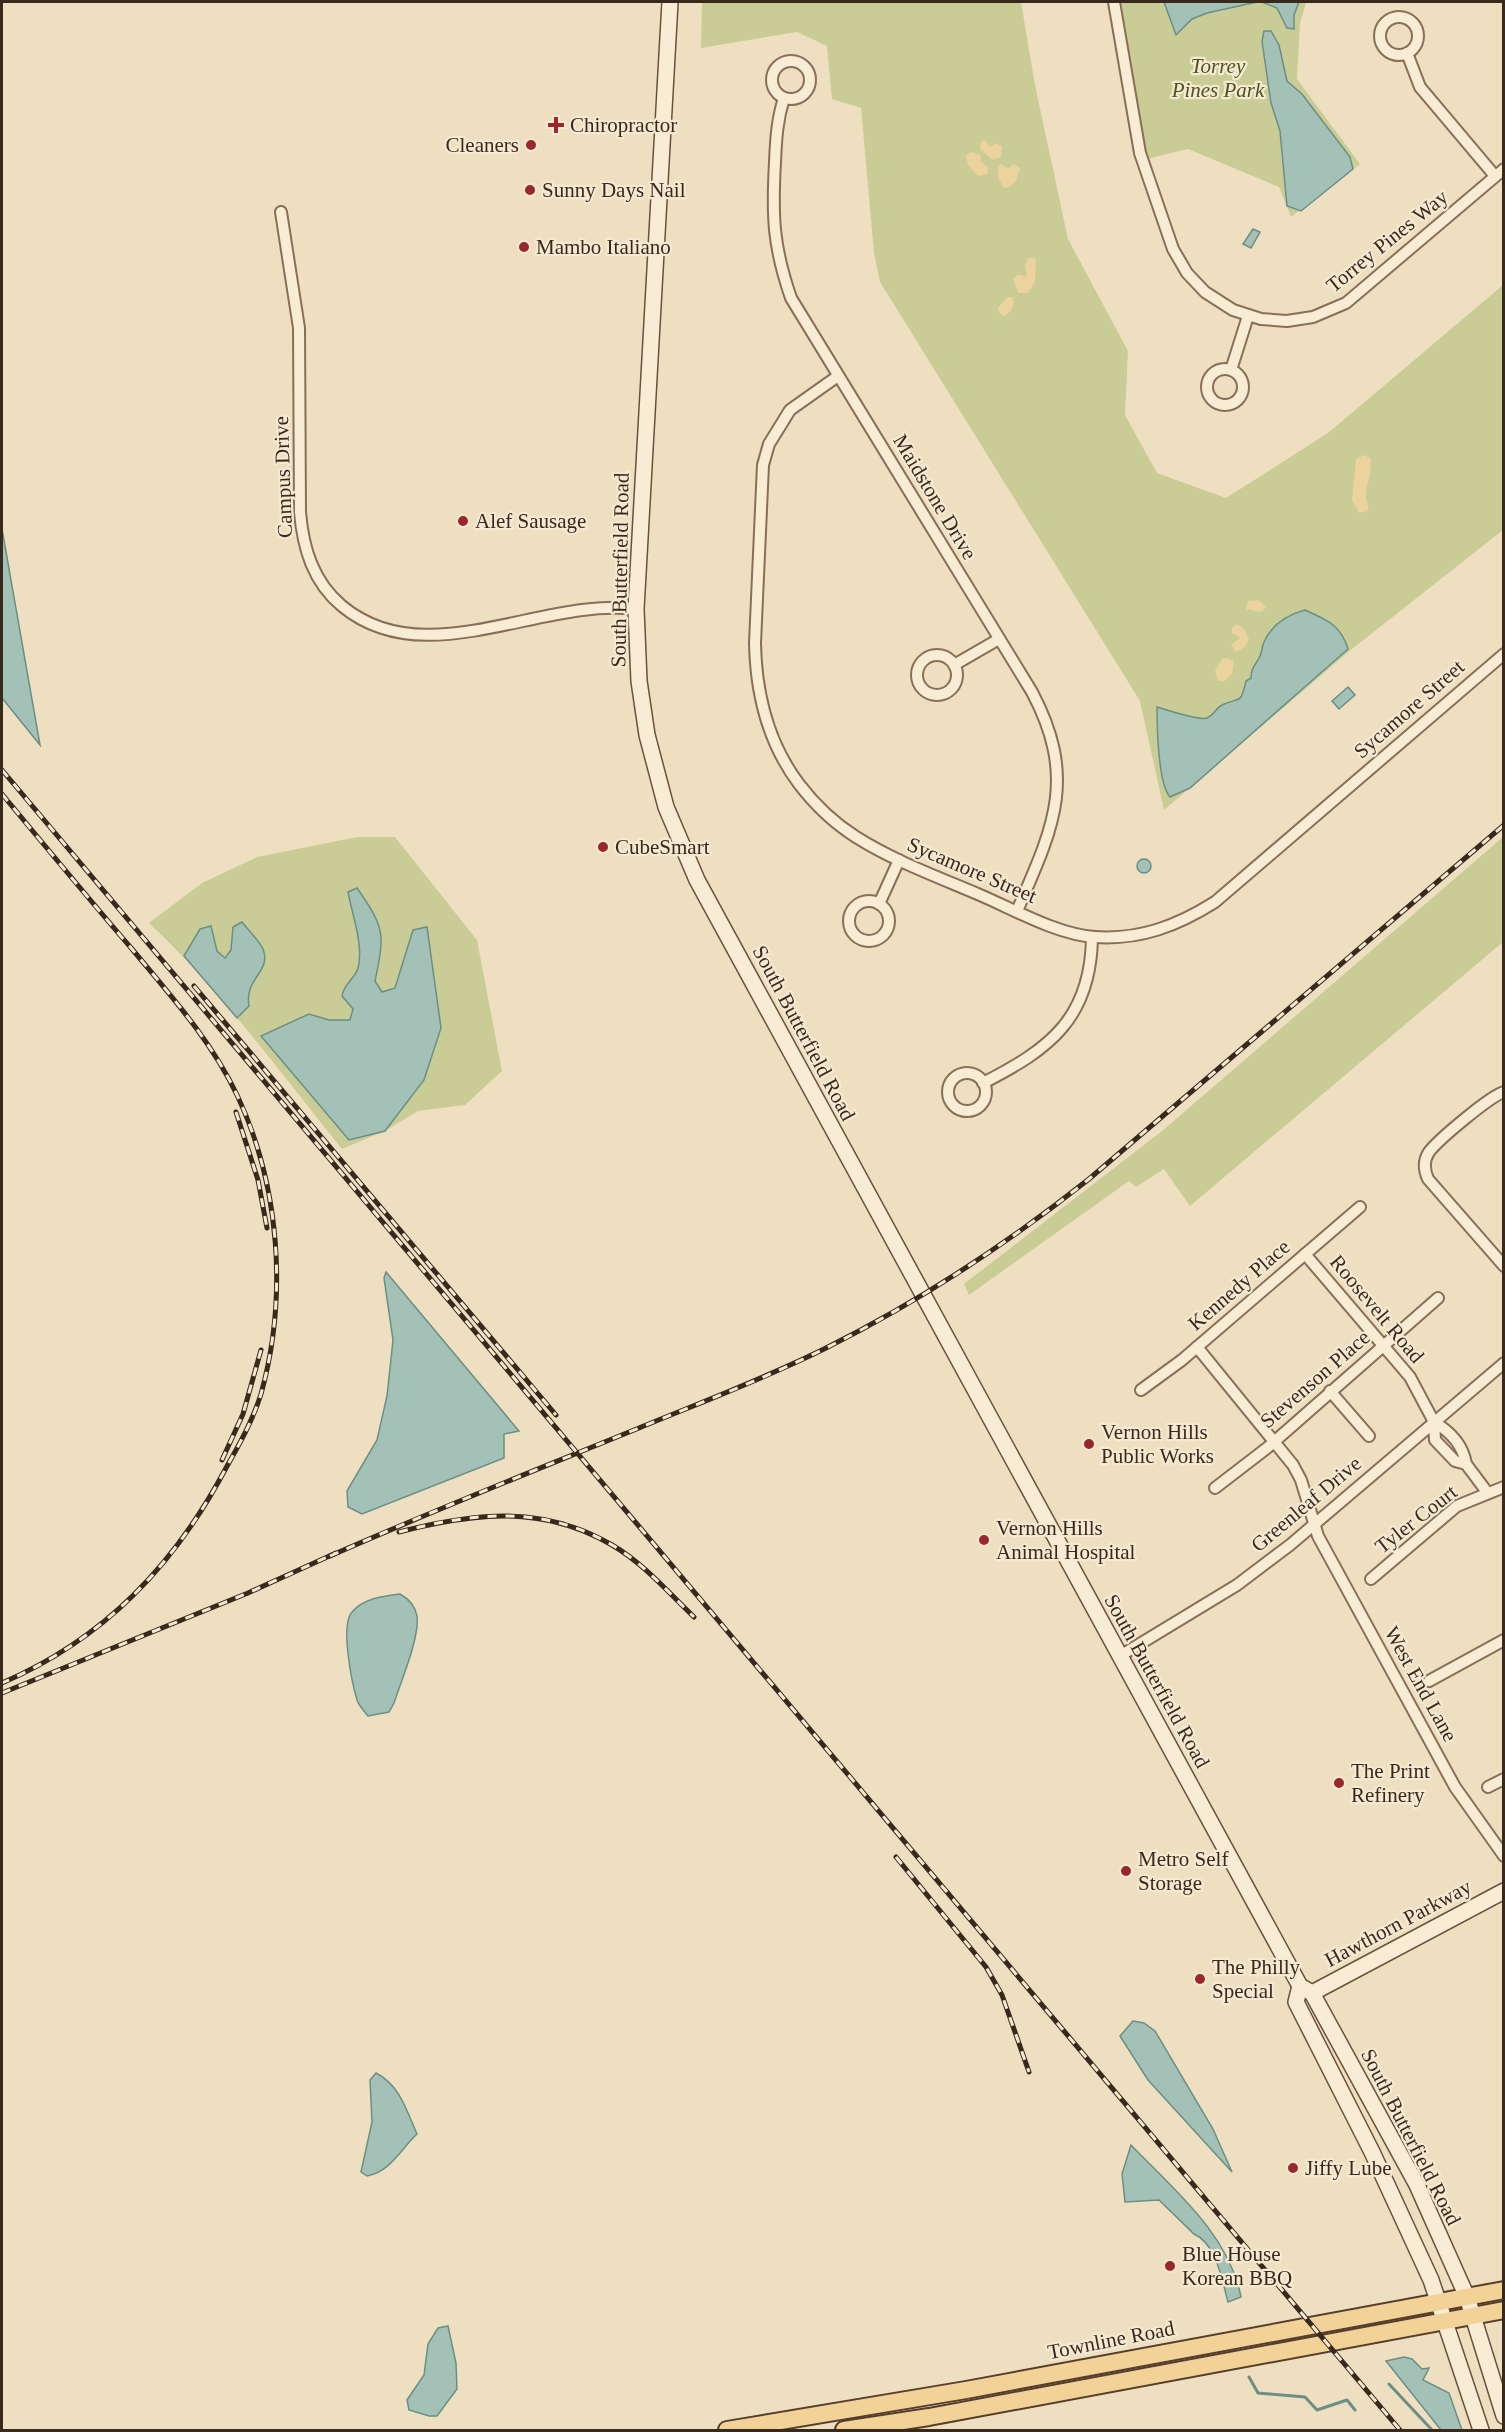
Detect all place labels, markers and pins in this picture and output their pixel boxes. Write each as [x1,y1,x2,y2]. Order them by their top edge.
place label: Chiropractor [570,113,677,137]
marker: Chiropractor [547,116,565,134]
place label: Cleaners [446,133,519,157]
marker: Cleaners [524,138,538,152]
place label: Sunny Days Nail [542,178,686,202]
marker: Sunny Days Nail [523,183,537,197]
place label: Mambo Italiano [536,235,671,259]
marker: Mambo Italiano [517,240,531,254]
place label: Alef Sausage [475,509,586,533]
marker: Alef Sausage [456,514,470,528]
place label: CubeSmart [615,835,710,859]
marker: CubeSmart [596,840,610,854]
place label: Vernon Hills Public Works [1101,1420,1214,1468]
marker: Vernon Hills Public Works [1082,1437,1096,1451]
place label: Vernon Hills Animal Hospital [996,1516,1136,1564]
marker: Vernon Hills Animal Hospital [977,1533,991,1547]
place label: The Print Refinery [1351,1759,1430,1807]
marker: The Print Refinery [1332,1776,1346,1790]
place label: Metro Self Storage [1138,1847,1228,1895]
marker: Metro Self Storage [1119,1864,1133,1878]
place label: The Philly Special [1212,1955,1301,2003]
marker: The Philly Special [1193,1972,1207,1986]
place label: Jiffy Lube [1305,2156,1392,2180]
marker: Jiffy Lube [1286,2161,1300,2175]
place label: Blue House Korean BBQ [1182,2242,1292,2290]
marker: Blue House Korean BBQ [1163,2259,1177,2273]

